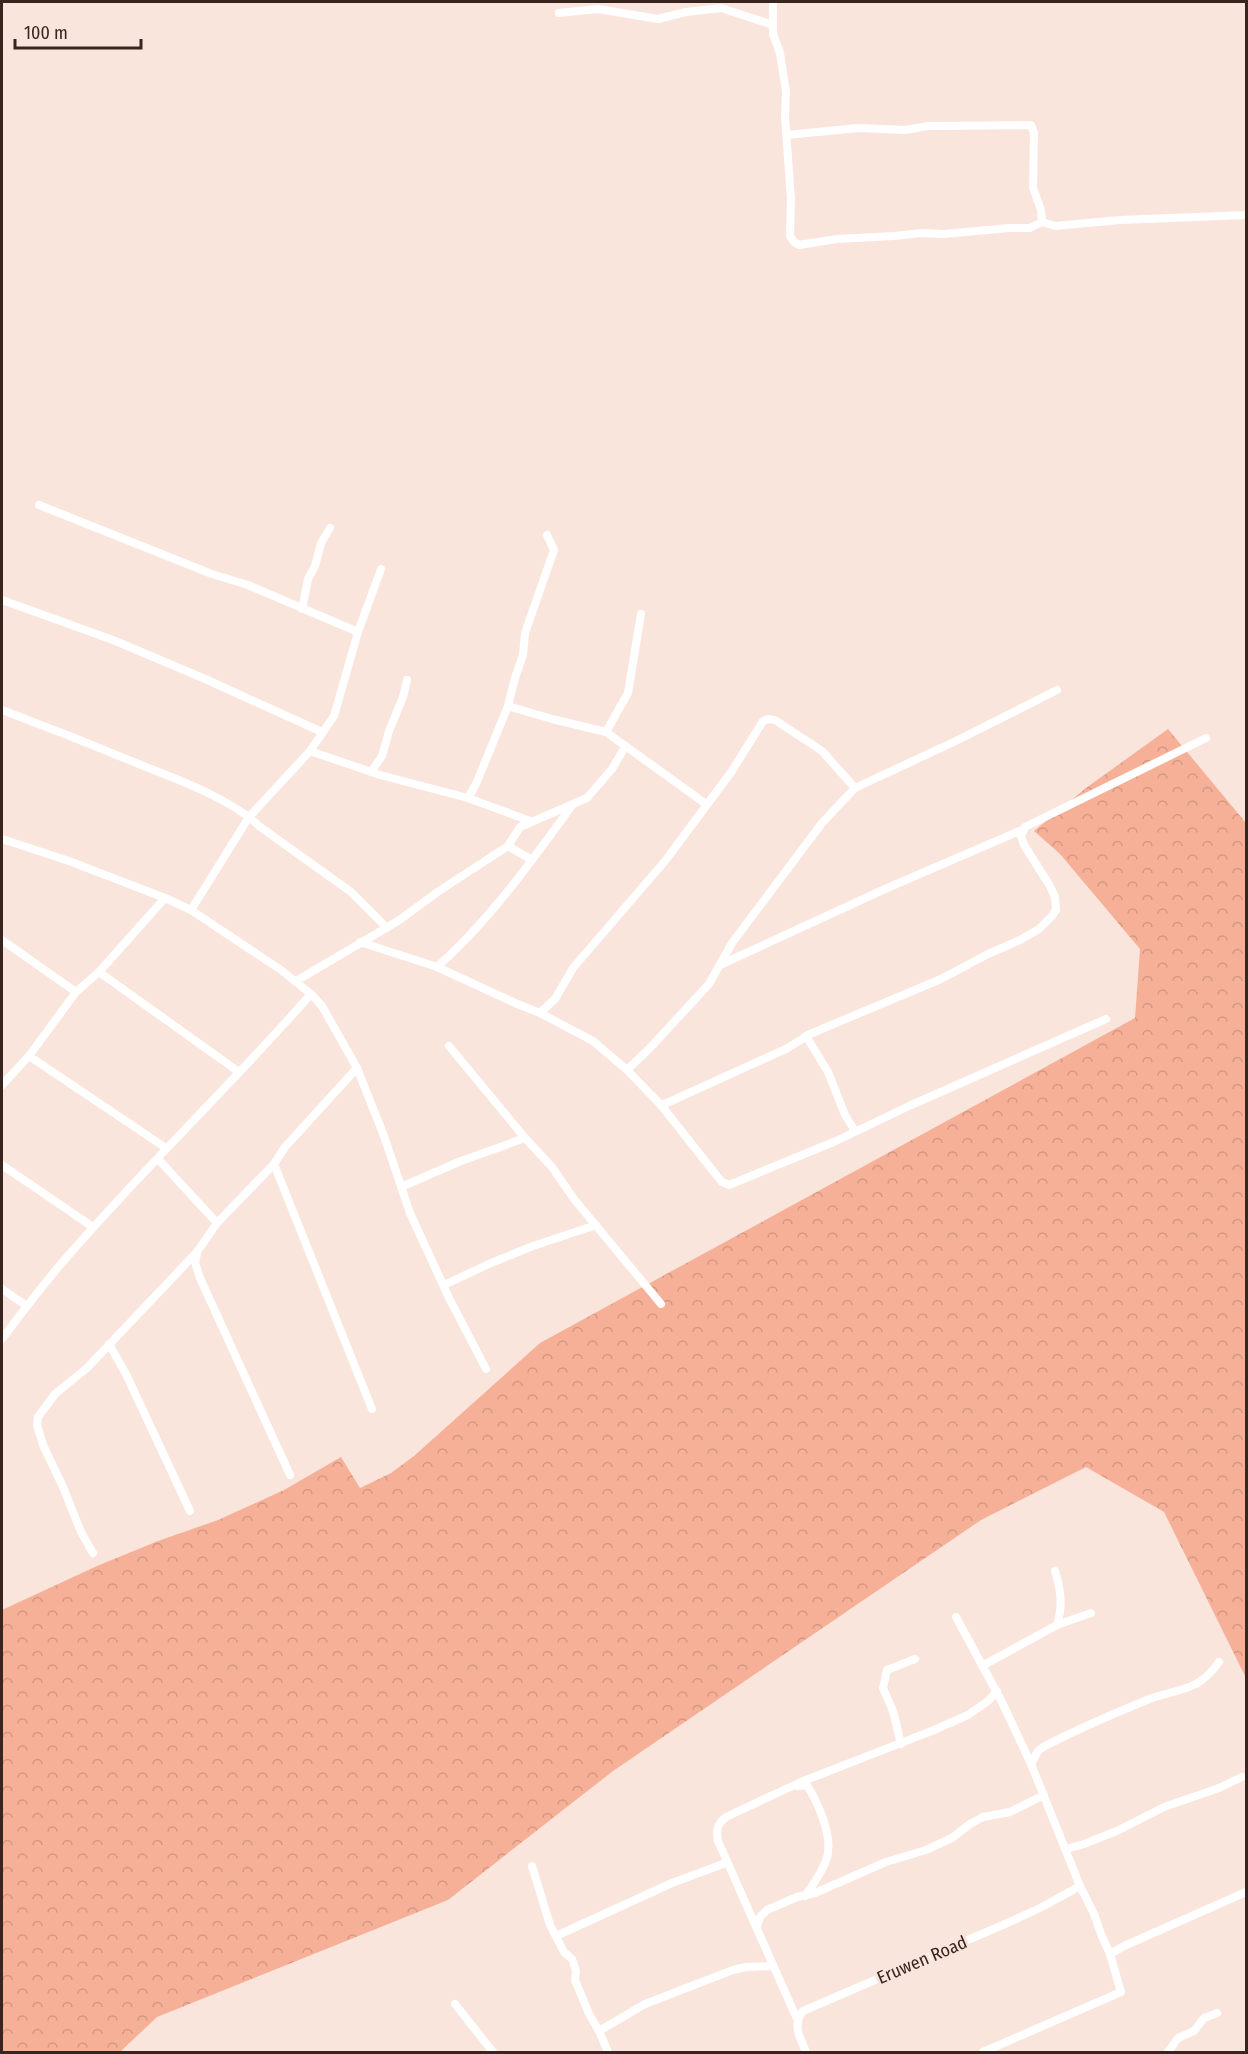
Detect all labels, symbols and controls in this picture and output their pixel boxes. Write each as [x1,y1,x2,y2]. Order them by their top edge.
scale bar [15,12,141,50]
text: 100 m [24,22,68,44]
street label: Eruwen Road [874,1931,970,1989]

